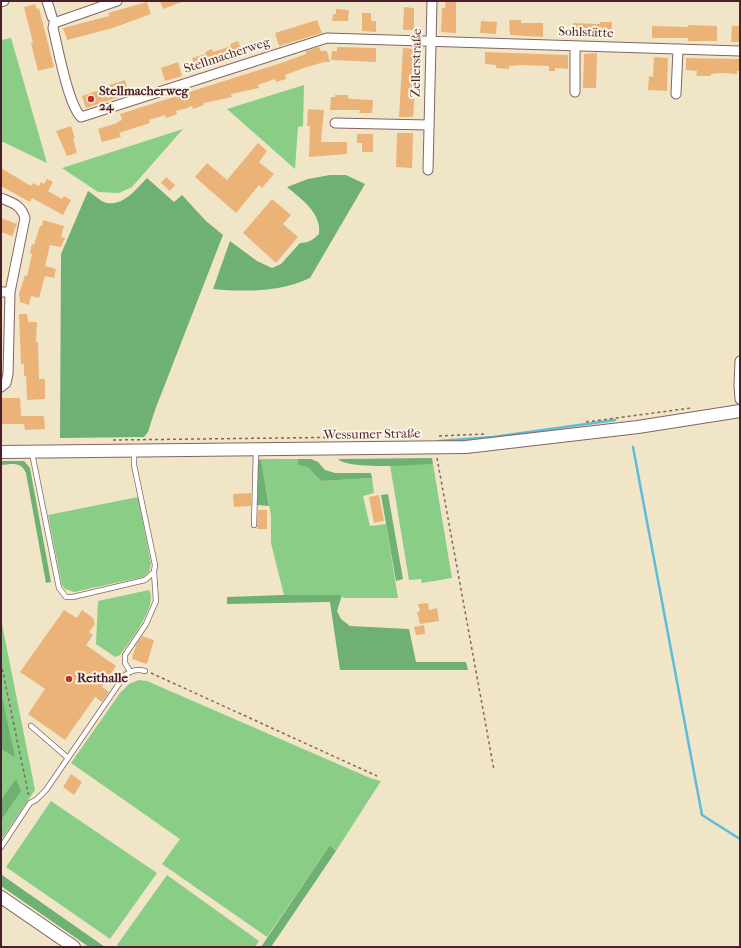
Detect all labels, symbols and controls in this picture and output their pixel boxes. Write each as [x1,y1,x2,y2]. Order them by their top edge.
street label: Sohlstätte [558,24,614,42]
street label: Zellerstraße [409,28,425,98]
street label: Stellmacherweg [182,35,272,77]
place label: Stellmacherweg 24 [99,84,189,115]
marker: Stellmacherweg 24 [86,94,96,104]
street label: Wessumer Straße [323,426,421,444]
place label: Reithalle [77,671,128,687]
marker: Reithalle [64,674,74,684]

